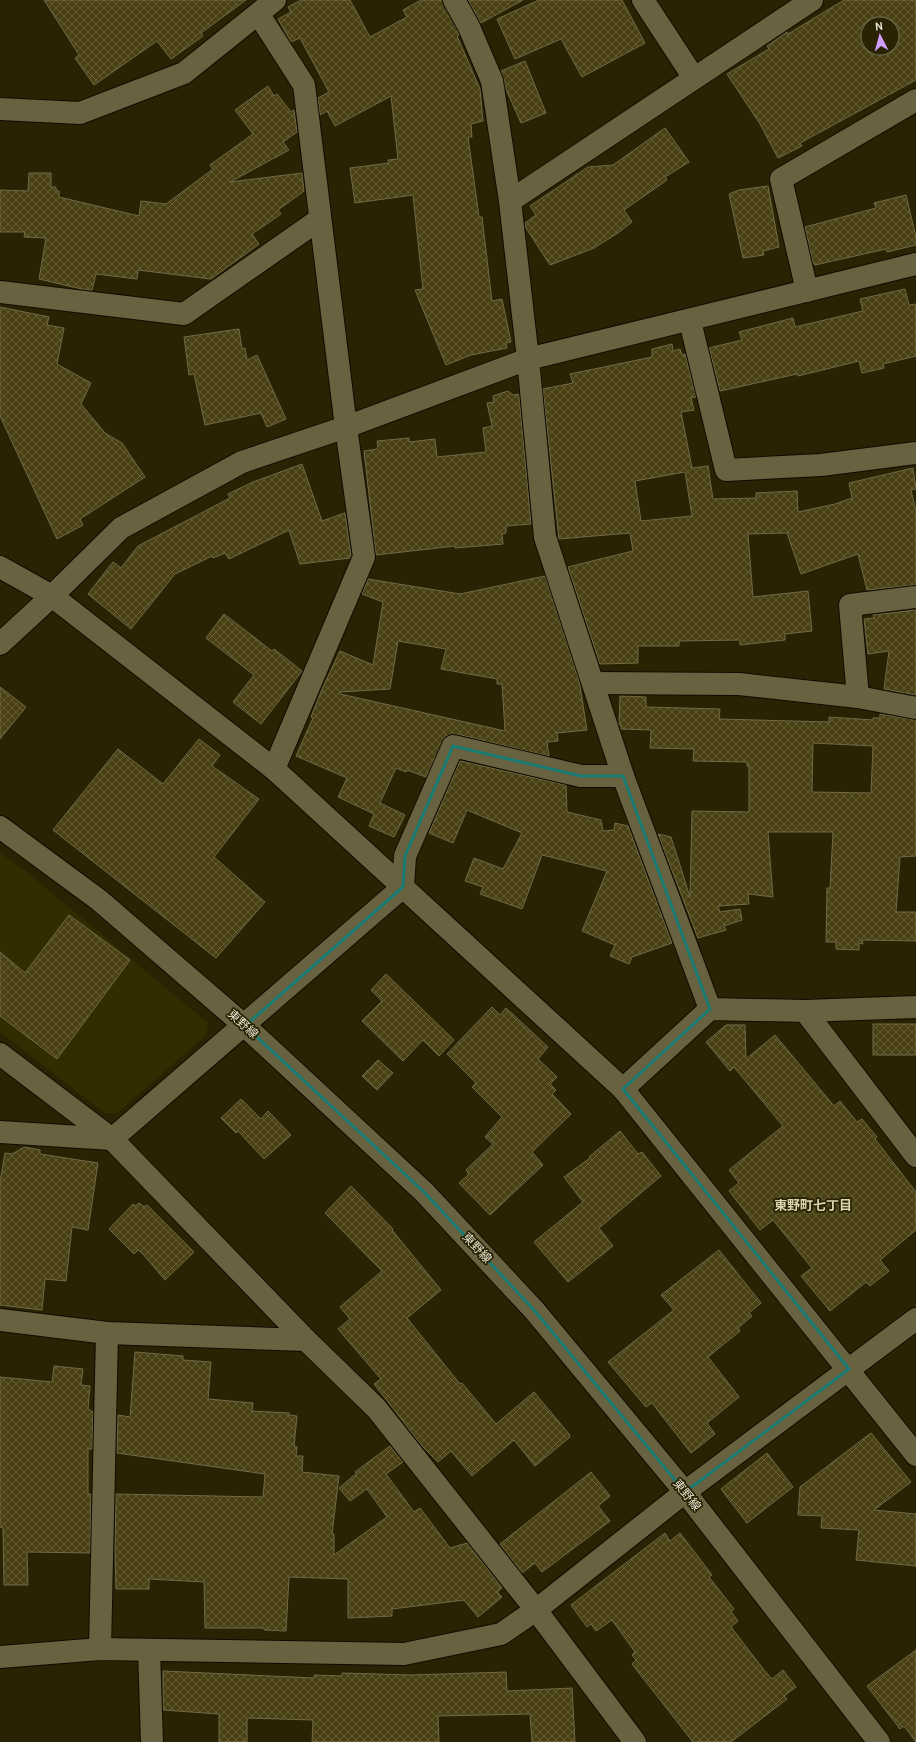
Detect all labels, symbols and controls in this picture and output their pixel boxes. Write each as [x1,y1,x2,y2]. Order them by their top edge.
north arrow [860,16,900,56]
text: N [874,19,884,33]
street label: 東野線 [225,1006,262,1041]
district label: 東野町七丁目 [774,1197,852,1213]
street label: 東野線 [460,1229,495,1266]
street label: 東野線 [670,1476,705,1513]

